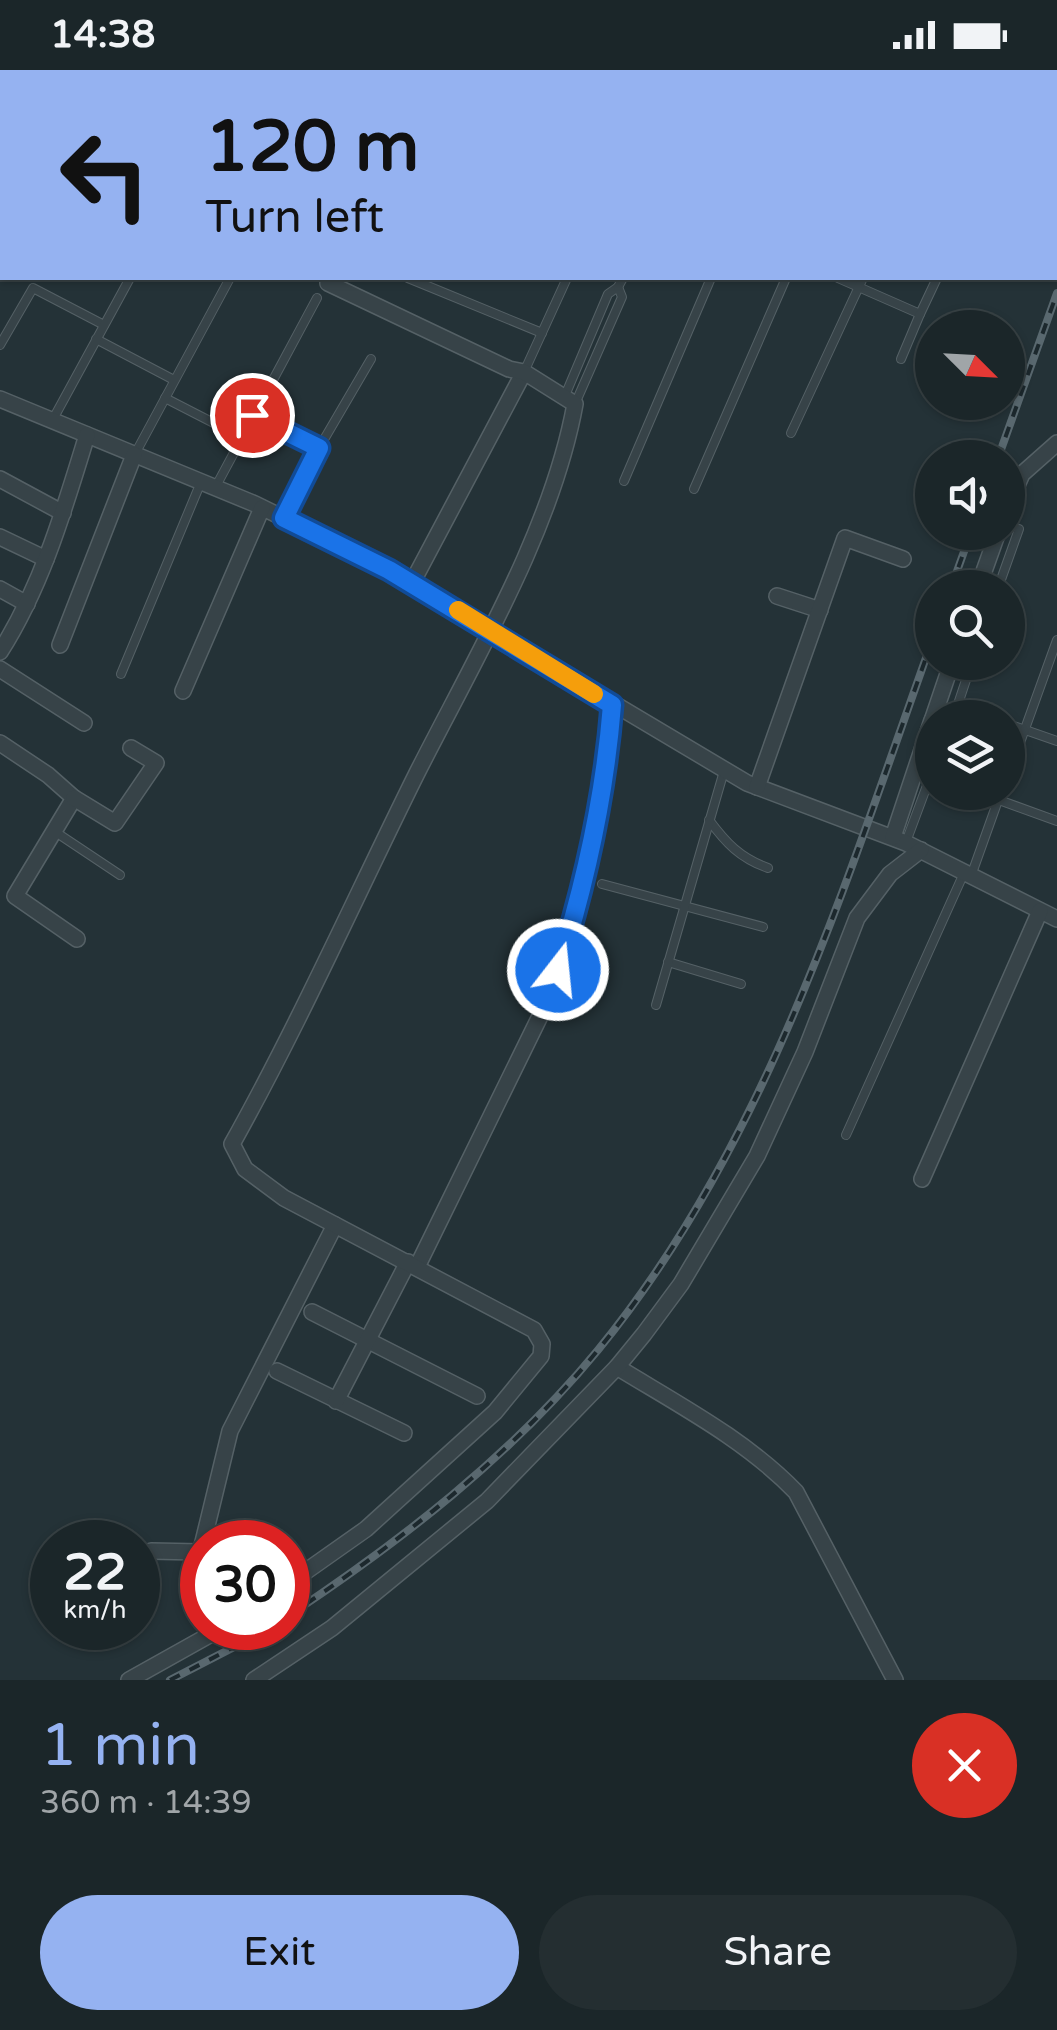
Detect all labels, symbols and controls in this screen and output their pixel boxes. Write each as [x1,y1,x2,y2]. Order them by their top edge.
text: 14:38 [50,12,155,58]
text: 120 m [205,106,419,190]
icon: left [40,110,170,240]
text: Turn left [205,191,384,245]
north arrow [915,310,1025,420]
map controls [915,310,1025,810]
pin [210,373,295,458]
icon: arrive [225,388,280,443]
button: sound [915,440,1025,550]
button: search [915,570,1025,680]
button: layers [915,700,1025,810]
position arrow [506,918,610,1022]
speed limit sign: 30 [180,1520,310,1650]
text: 22 [64,1543,126,1603]
text: km/h [64,1595,126,1625]
text: 1 min [40,1710,200,1782]
button: close [912,1713,1017,1818]
text: 360 m · 14:39 [40,1784,252,1822]
button: Exit [40,1895,519,2010]
button: Share [539,1895,1017,2010]

